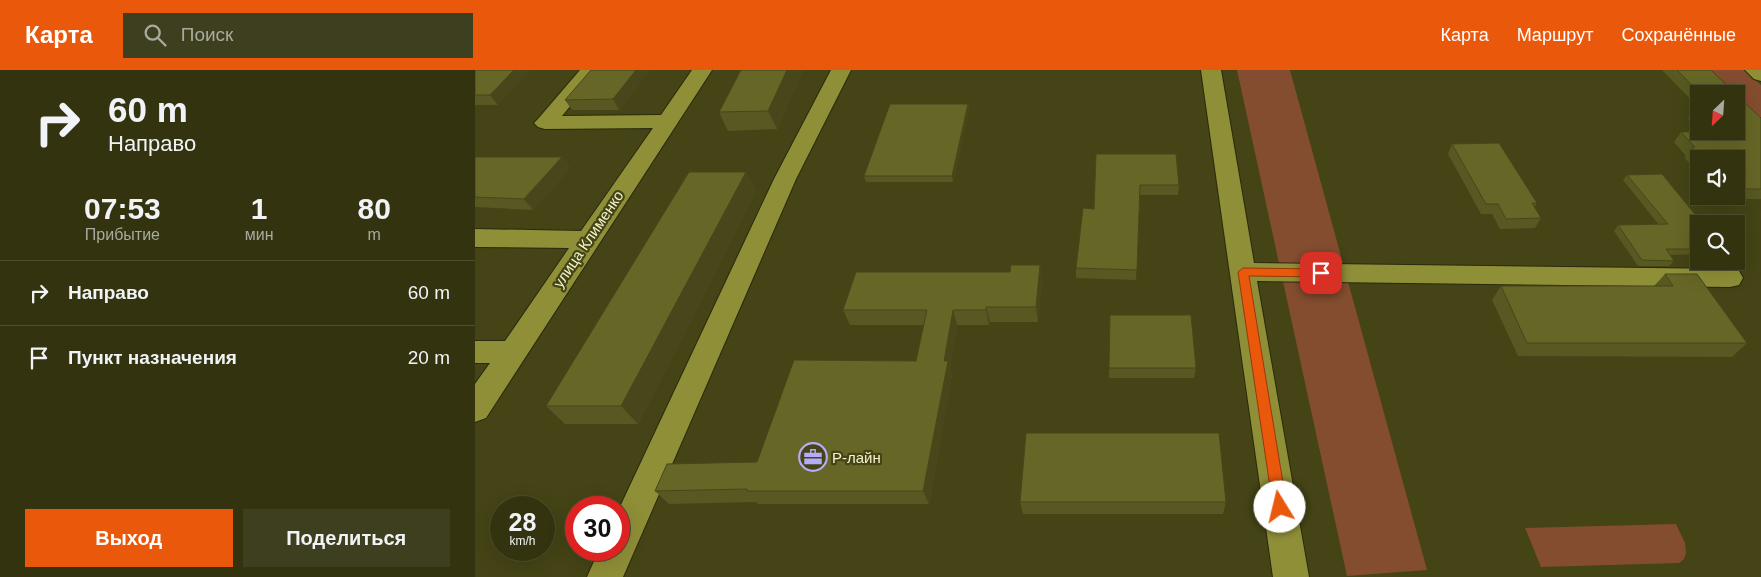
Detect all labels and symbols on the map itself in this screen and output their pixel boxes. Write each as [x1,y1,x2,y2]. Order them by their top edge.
north arrow [1690,85,1745,140]
street label: улица Клименко [549,187,627,291]
pin [1300,252,1342,294]
office icon: Р-лайн [798,442,828,472]
place label: Р-лайн [832,449,881,466]
position arrow [1253,480,1305,532]
speed limit sign: 30 [565,496,630,561]

